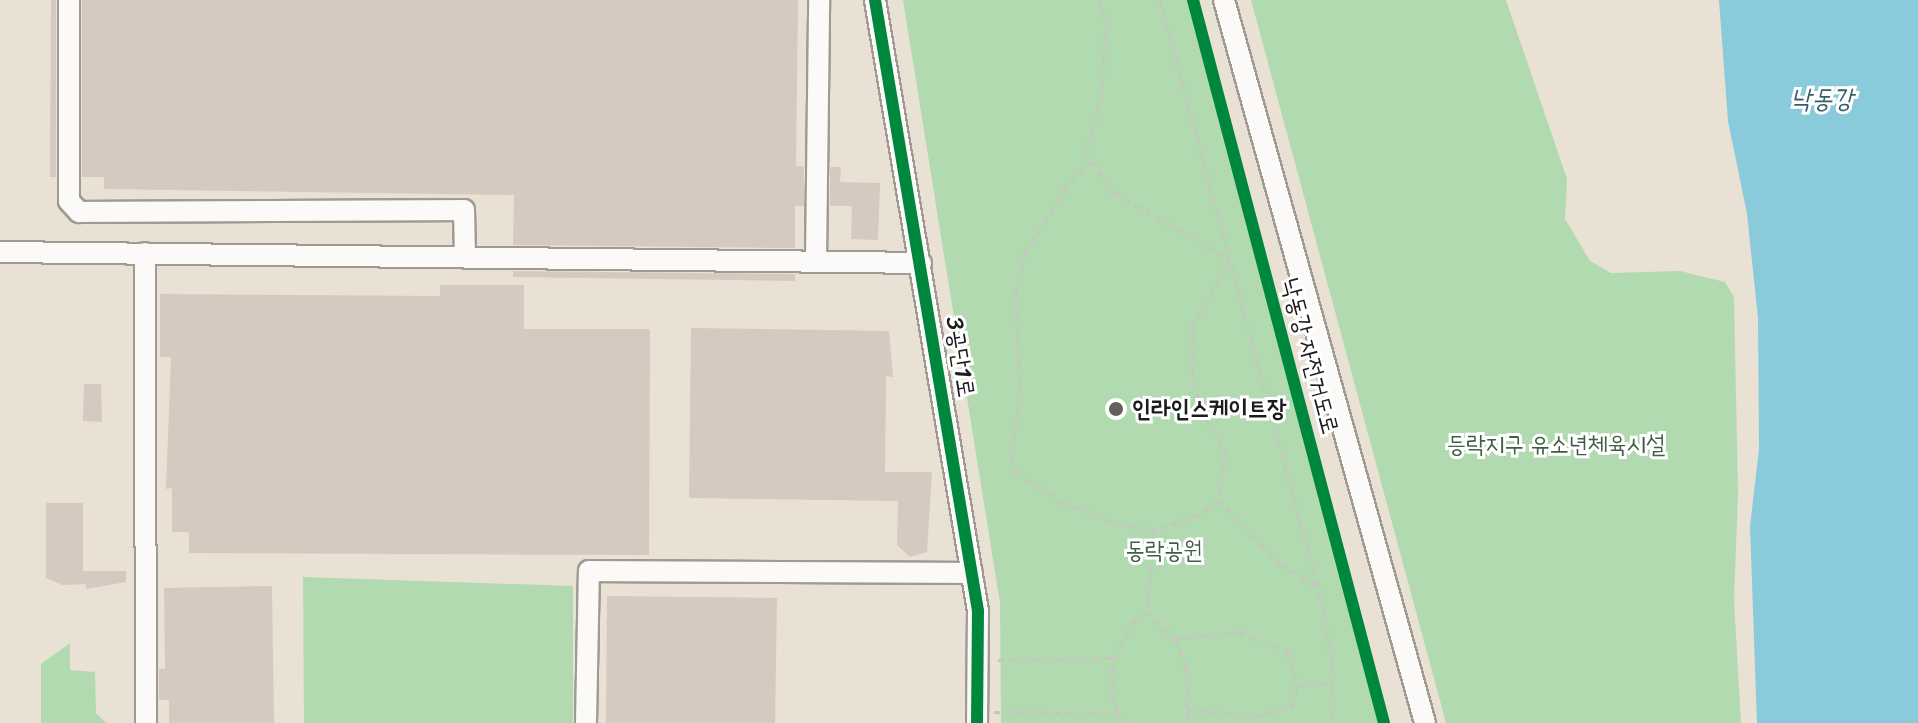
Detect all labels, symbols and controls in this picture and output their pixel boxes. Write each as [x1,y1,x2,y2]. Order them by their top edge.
water label: 낙동강 [1791,83,1853,115]
street label: 낙동강 자전거도로 [1275,275,1345,437]
street label: 3공단1로 [939,315,981,399]
place label: 인라인스케이트장 [1132,395,1286,423]
marker: 인라인스케이트장 [1107,400,1125,418]
park label: 등락지구 유소년체육시설 [1447,431,1665,459]
park label: 동락공원 [1125,537,1203,565]

